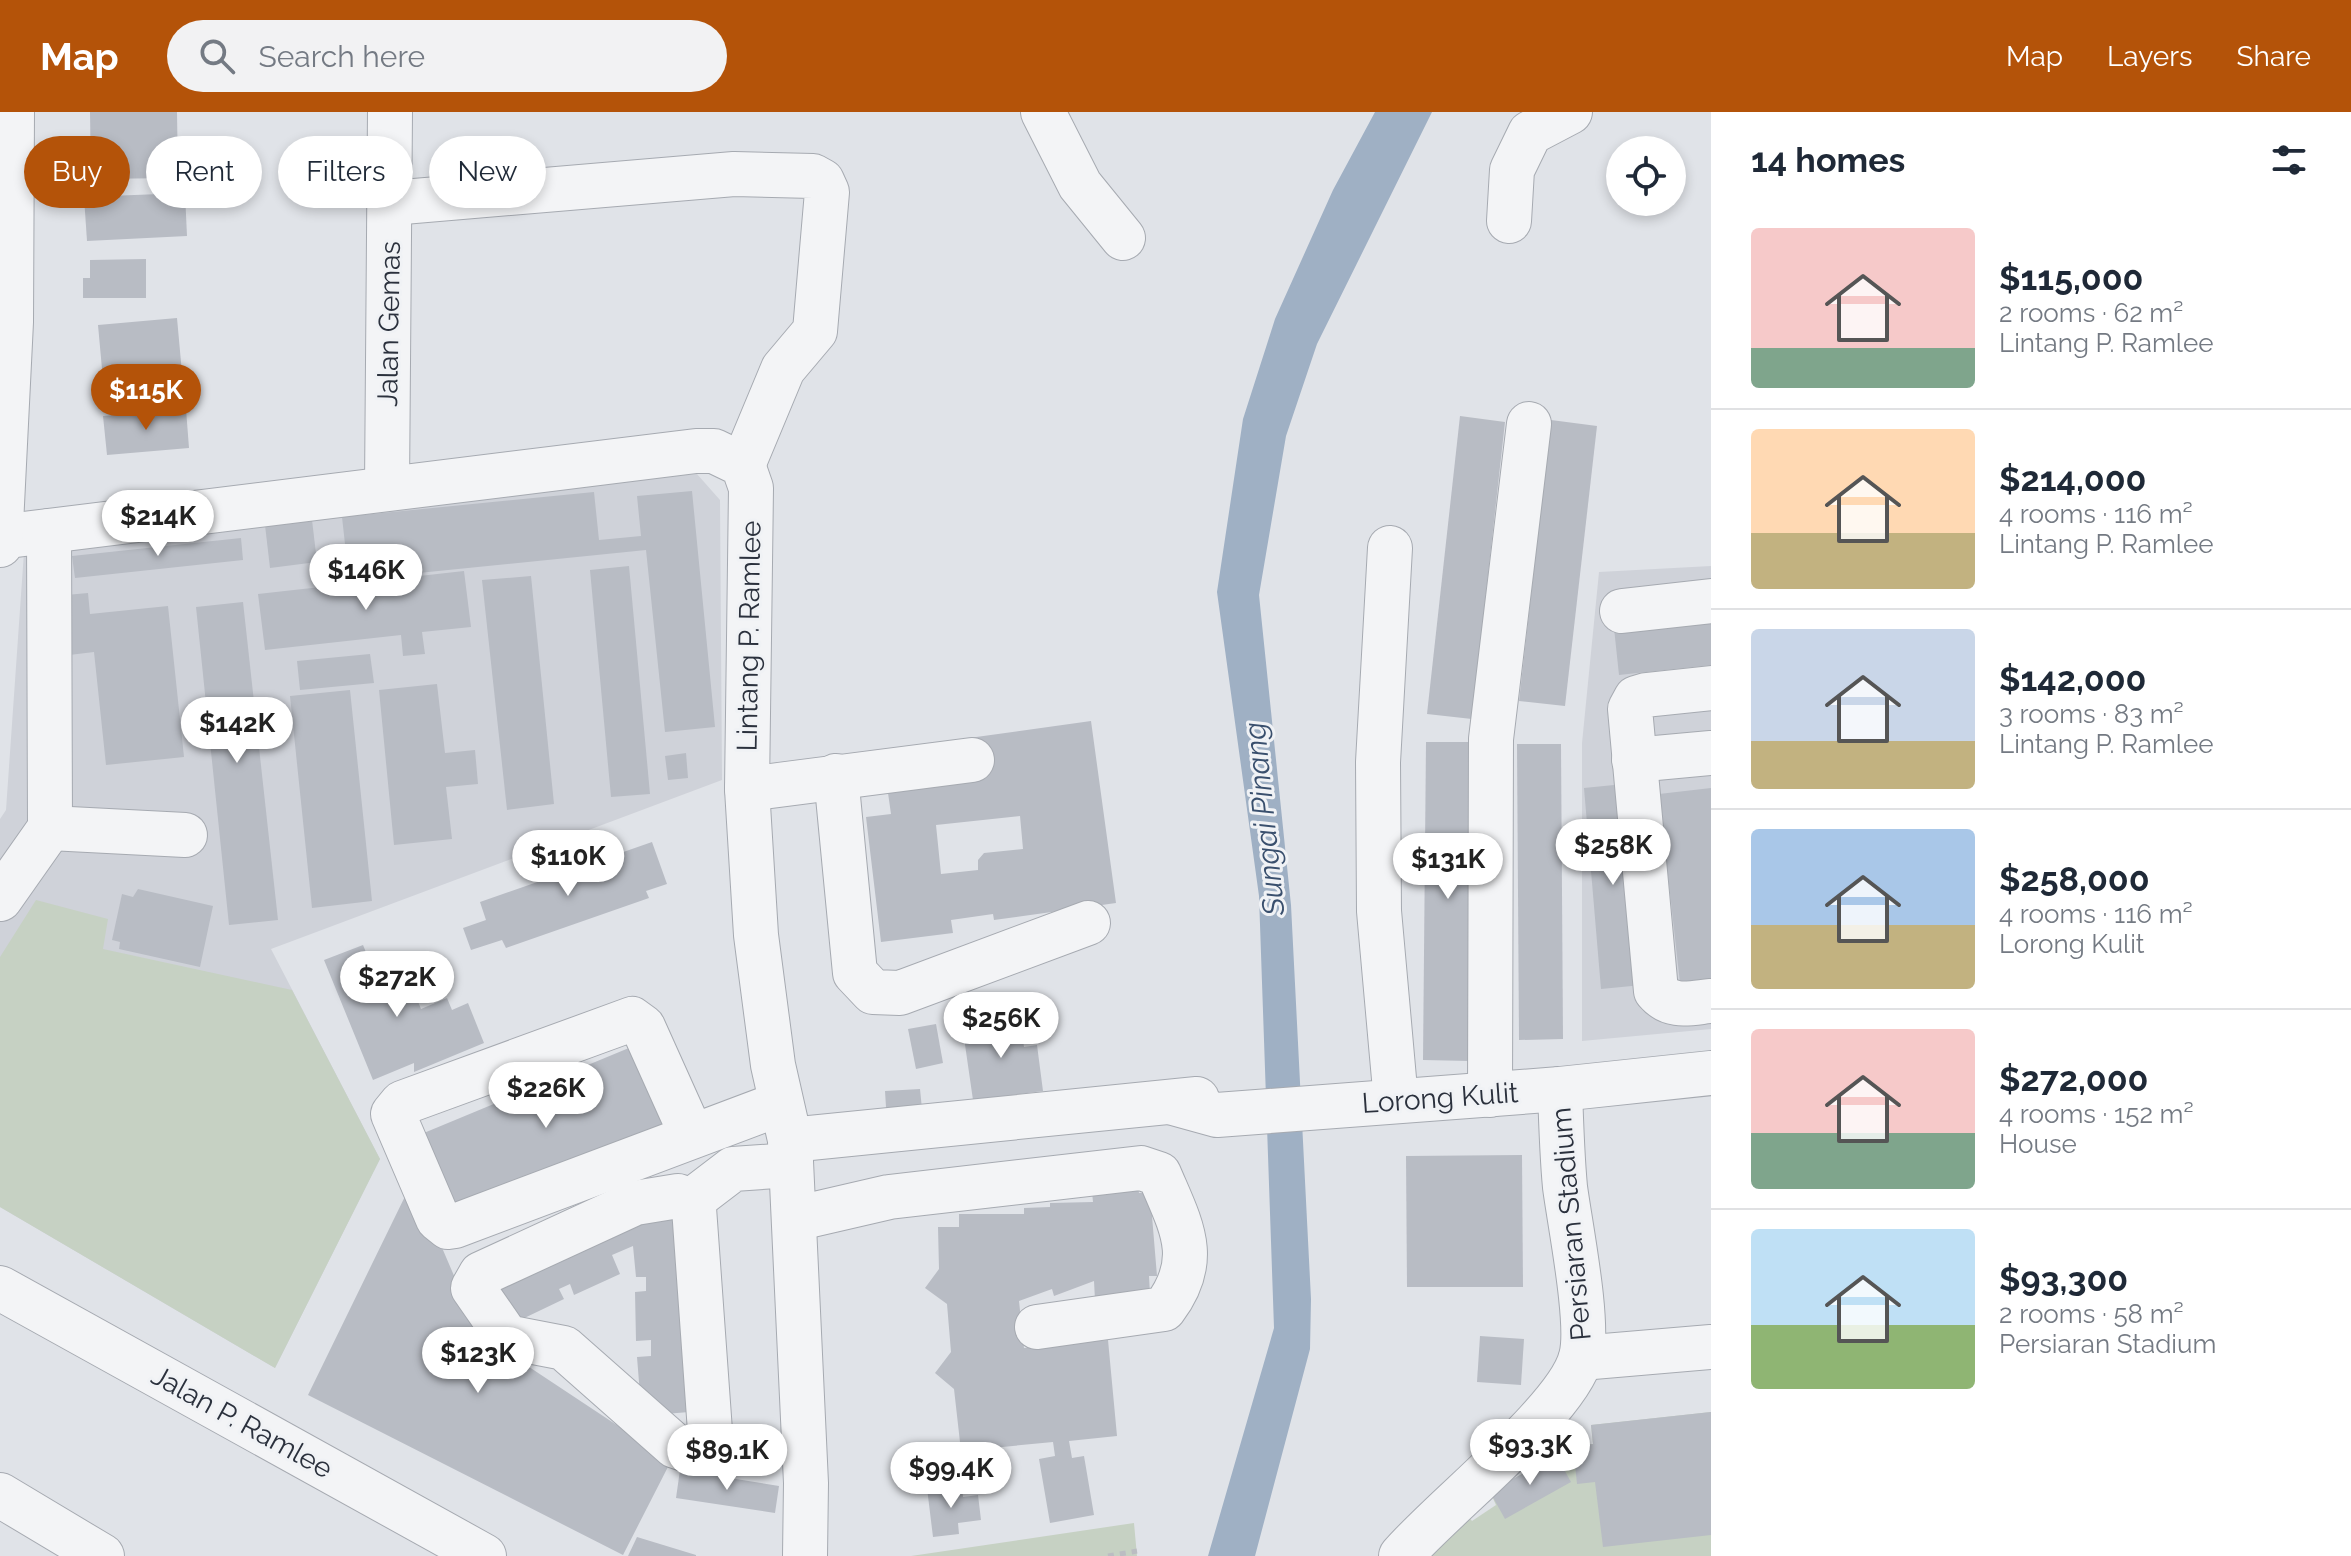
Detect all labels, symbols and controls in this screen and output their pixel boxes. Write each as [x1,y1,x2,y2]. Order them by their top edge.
search box [167,20,727,92]
text: Map [40,34,119,79]
icon: search [195,34,239,78]
text: Search here [259,39,425,74]
text: Map [2006,40,2063,73]
text: Layers [2107,40,2193,73]
text: Share [2237,40,2311,73]
chip: Buy [24,136,130,208]
chip: Rent [146,136,262,208]
chip: Filters [278,136,413,208]
chip: New [429,136,546,208]
map controls [1606,136,1686,216]
button: locate [1606,136,1686,216]
icon: filters [2267,138,2311,182]
text: 14 homes [1751,140,1905,180]
street label: Jalan Gemas [371,241,407,407]
text: $115,000 [1999,258,2144,298]
icon: home [1815,260,1911,356]
text: 2 rooms · 62 m² [1999,298,2183,328]
text: Lintang P. Ramlee [1999,328,2213,358]
pin: $115K [90,364,202,432]
text: $115K [109,375,183,405]
text: $214,000 [1999,459,2146,499]
icon: home [1815,461,1911,557]
pin: $214K [102,490,214,558]
text: 4 rooms · 116 m² [1999,499,2193,529]
text: $214K [120,501,196,531]
street label: Lintang P. Ramlee [730,520,768,752]
text: Lintang P. Ramlee [1999,529,2213,559]
pin: $146K [310,544,422,612]
text: $146K [327,555,405,585]
text: $142,000 [1999,659,2146,699]
icon: home [1815,661,1911,757]
pin: $142K [181,697,293,765]
text: 3 rooms · 83 m² [1999,699,2184,729]
text: $142K [199,708,275,738]
water label: Sungai Pinang [1236,720,1292,919]
text: Lintang P. Ramlee [1999,729,2213,759]
pin: $258K [1557,819,1669,887]
pin: $110K [512,830,624,898]
text: $258K [1574,830,1652,860]
pin: $131K [1392,833,1504,901]
text: $110K [530,841,606,871]
text: $131K [1411,844,1485,874]
text: $258,000 [1999,859,2150,899]
icon: home [1815,861,1911,957]
text: 4 rooms · 116 m² [1999,899,2193,929]
text: Lorong Kulit [1999,929,2145,959]
pin: $272K [341,951,453,1019]
text: $272K [358,962,436,992]
pin: $256K [945,992,1057,1060]
text: $256K [962,1003,1040,1033]
text: $272,000 [1999,1059,2149,1099]
icon: home [1815,1061,1911,1157]
pin: $226K [490,1062,602,1130]
text: $226K [507,1073,586,1103]
street label: Lorong Kulit [1361,1076,1520,1120]
text: 4 rooms · 152 m² [1999,1099,2194,1129]
street label: Persiaran Stadium [1544,1106,1598,1342]
text: House [1999,1129,2077,1159]
text: $93,300 [1999,1259,2128,1299]
icon: home [1815,1261,1911,1357]
text: 2 rooms · 58 m² [1999,1299,2184,1329]
pin: $123K [422,1327,534,1395]
text: Persiaran Stadium [1999,1329,2216,1359]
text: $123K [440,1338,516,1368]
street label: Jalan P. Ramlee [146,1359,338,1485]
pin: $93.3K [1465,1419,1595,1487]
pin: $89.1K [662,1424,792,1492]
text: $93.3K [1488,1430,1572,1460]
text: $89.1K [685,1435,769,1465]
pin: $99.4K [886,1442,1016,1510]
text: $99.4K [908,1453,994,1483]

